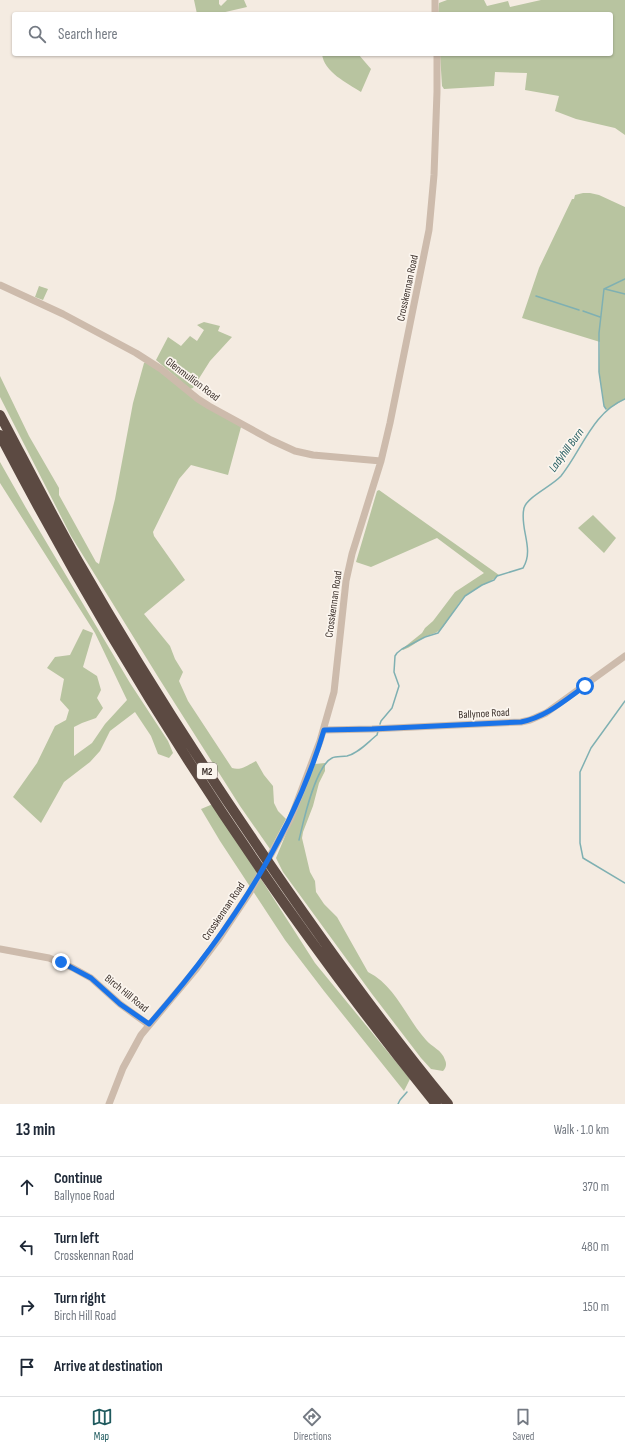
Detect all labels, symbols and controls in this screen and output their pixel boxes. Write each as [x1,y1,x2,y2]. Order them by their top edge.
search box [12,12,613,56]
icon: search [26,23,48,45]
text: Search here [58,25,118,44]
street label: Crosskennan Road [394,253,421,322]
street label: Glenmullion Road [163,355,223,404]
water label: Ladyhill Burn [545,425,587,475]
street label: Crosskennan Road [322,569,345,638]
route start [576,677,594,695]
street label: Ballynoe Road [458,706,510,721]
road number: M2 [197,763,217,779]
street label: Crosskennan Road [199,879,248,943]
route end [52,953,70,971]
street label: Birch Hill Road [102,972,152,1015]
text: 13 min [16,1120,55,1140]
text: Walk · 1.0 km [554,1122,609,1138]
text: Continue [54,1169,103,1188]
icon: ahead [16,1176,38,1198]
text: 370 m [582,1179,609,1195]
text: Ballynoe Road [54,1188,115,1204]
text: Turn left [54,1229,99,1248]
icon: left [16,1236,38,1258]
text: 480 m [582,1239,609,1255]
text: Crosskennan Road [54,1248,134,1264]
text: Turn right [54,1289,106,1308]
icon: right [16,1296,38,1318]
text: 150 m [583,1299,609,1315]
text: Birch Hill Road [54,1308,116,1324]
icon: arrive [16,1356,38,1378]
text: Arrive at destination [54,1357,163,1376]
tab: Map [91,1406,113,1443]
tab: Directions [294,1406,331,1443]
tab: Saved [512,1406,534,1443]

